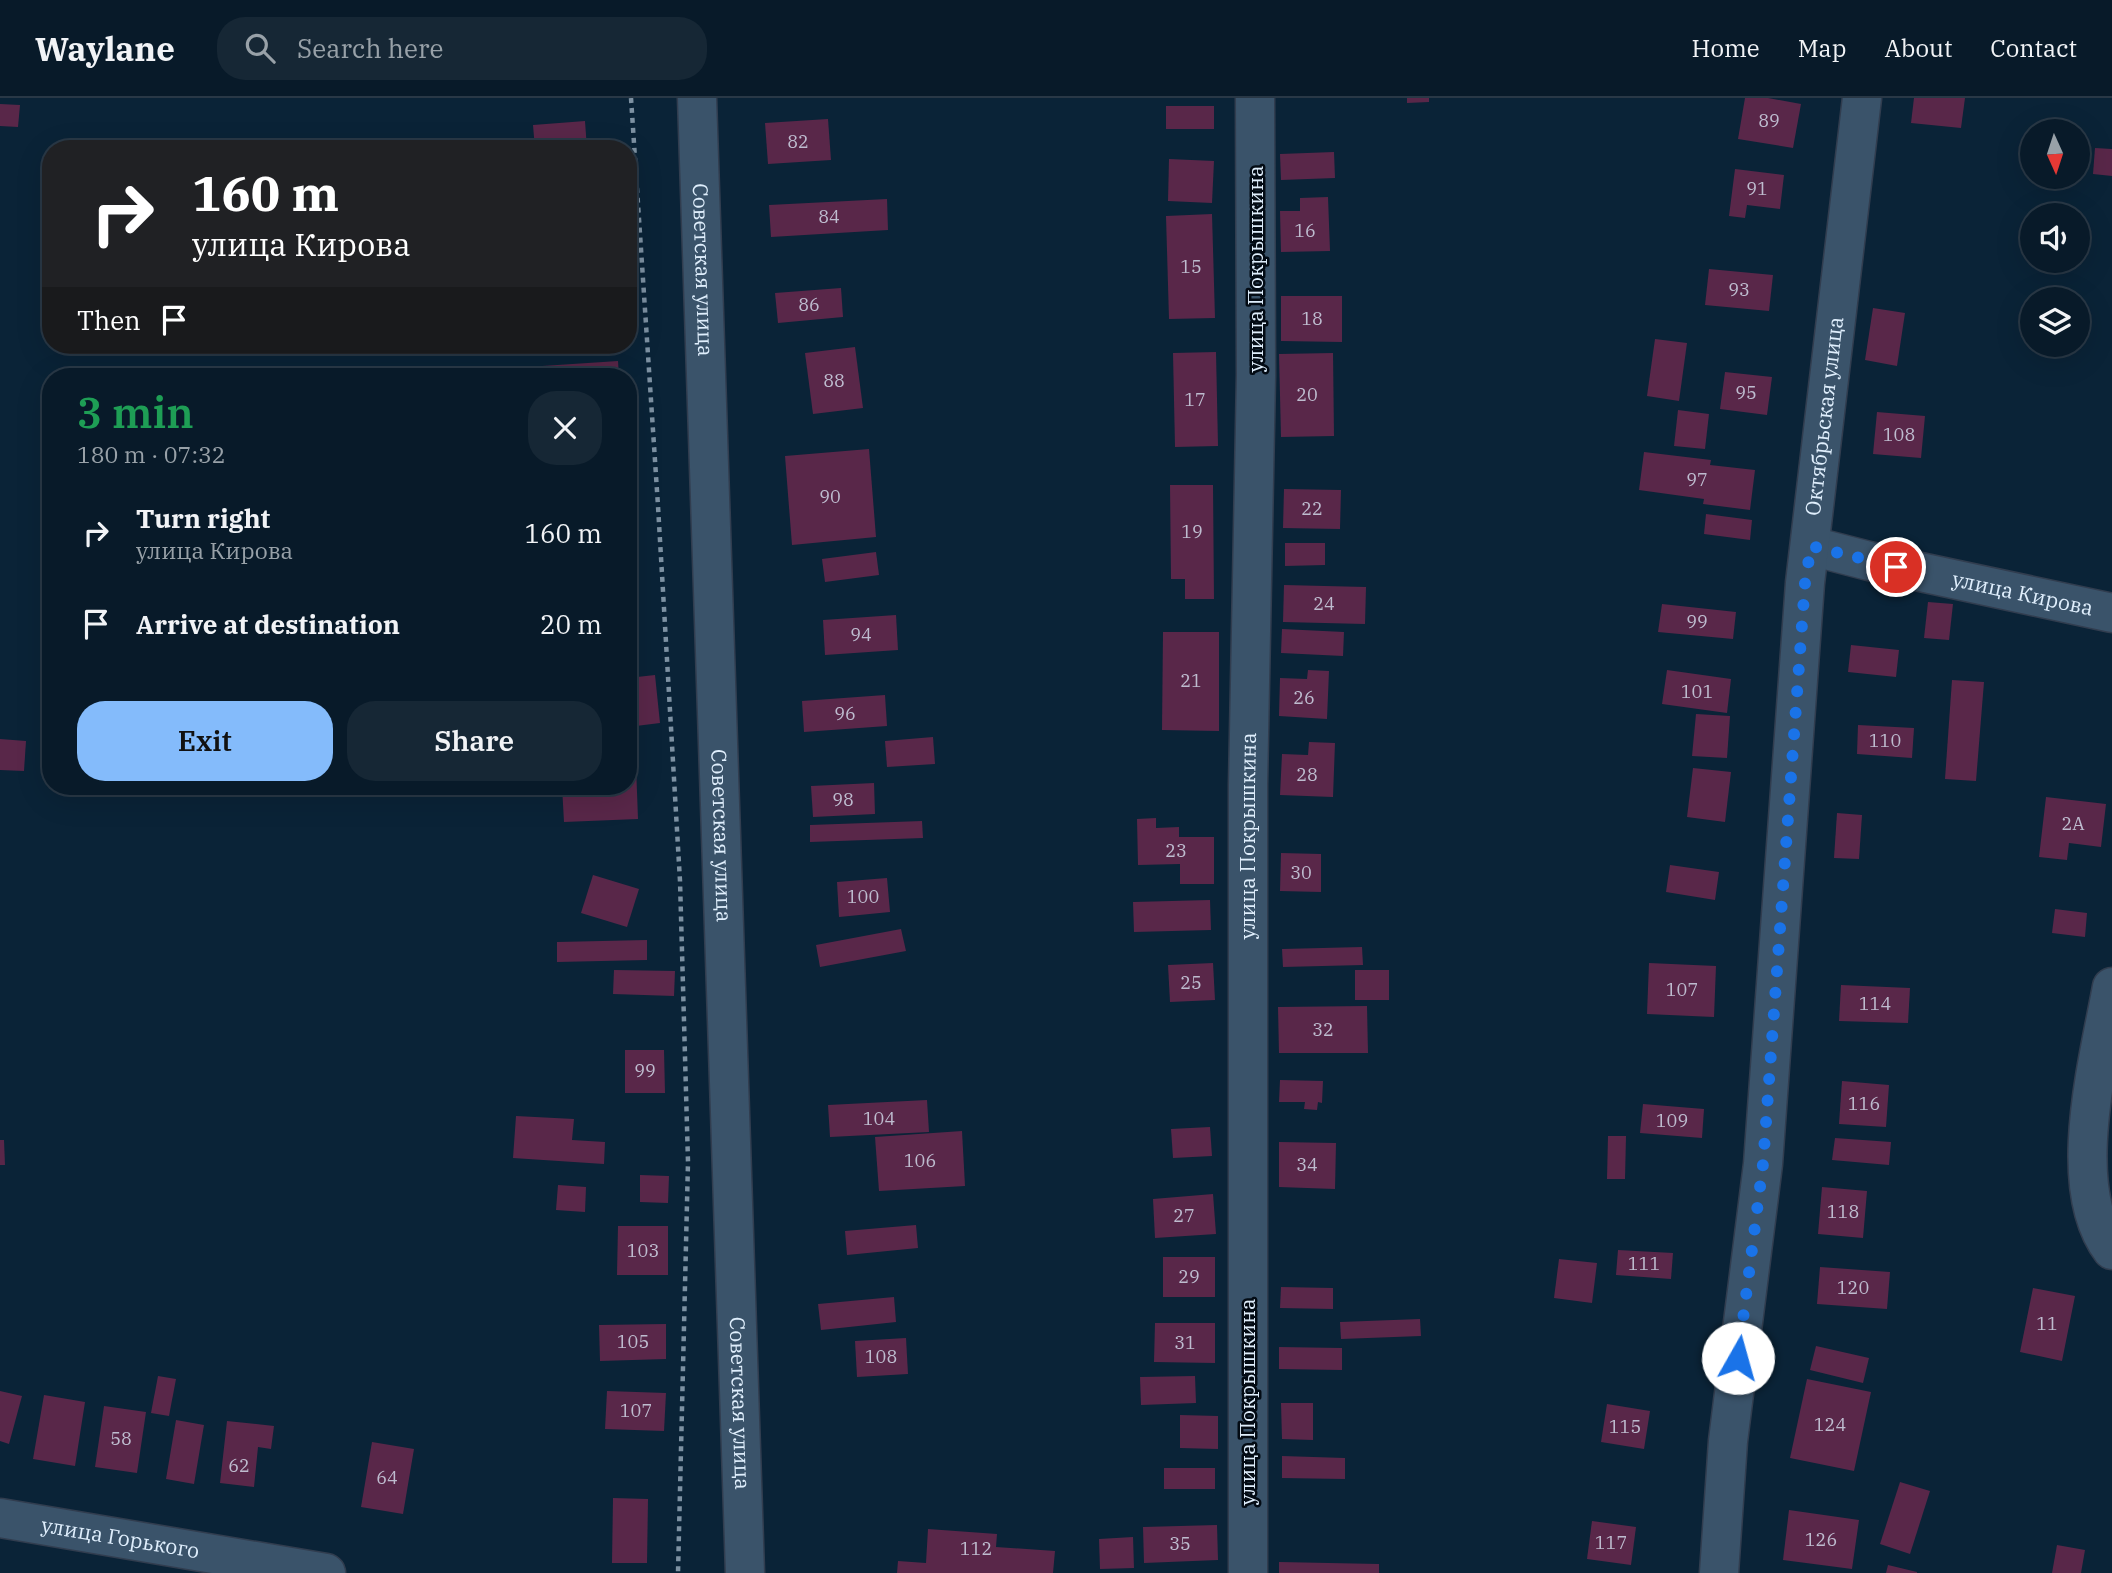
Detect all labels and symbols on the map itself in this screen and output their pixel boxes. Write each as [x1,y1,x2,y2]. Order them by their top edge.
house number: 89 [1758,109,1780,132]
north arrow [2020,119,2090,189]
house number: 82 [787,130,809,153]
street label: улица Покрышкина [1241,165,1269,373]
house number: 91 [1746,177,1768,200]
street label: Советская улица [687,183,720,357]
house number: 84 [818,205,840,228]
house number: 16 [1294,219,1316,242]
house number: 15 [1180,255,1202,278]
house number: 93 [1728,278,1750,301]
house number: 86 [798,293,820,316]
house number: 18 [1301,307,1323,330]
street label: Октябрьская улица [1798,315,1849,517]
house number: 88 [823,369,845,392]
house number: 95 [1735,381,1757,404]
house number: 20 [1296,383,1318,406]
house number: 17 [1184,388,1206,411]
house number: 108 [1883,423,1915,446]
house number: 97 [1686,468,1708,491]
house number: 90 [819,485,841,508]
house number: 22 [1301,497,1323,520]
house number: 19 [1181,520,1203,543]
pin [1866,537,1926,597]
street label: улица Кирова [1950,564,2096,622]
house number: 24 [1313,592,1335,615]
house number: 99 [1686,610,1708,633]
house number: 94 [850,623,872,646]
house number: 21 [1180,669,1202,692]
house number: 101 [1681,680,1713,703]
house number: 26 [1293,686,1315,709]
house number: 96 [834,702,856,725]
house number: 110 [1869,729,1901,752]
street label: улица Покрышкина [1233,732,1262,940]
street label: Советская улица [705,749,739,923]
house number: 28 [1296,763,1318,786]
house number: 98 [832,788,854,811]
house number: 2А [2061,812,2085,835]
house number: 23 [1165,839,1187,862]
house number: 30 [1290,861,1312,884]
house number: 100 [847,885,879,908]
house number: 25 [1180,971,1202,994]
house number: 107 [1666,978,1698,1001]
house number: 114 [1859,992,1891,1015]
house number: 32 [1312,1018,1334,1041]
house number: 99 [634,1059,656,1082]
house number: 116 [1848,1092,1880,1115]
house number: 104 [863,1107,895,1130]
house number: 109 [1656,1109,1688,1132]
house number: 106 [904,1149,936,1172]
house number: 34 [1296,1153,1318,1176]
house number: 118 [1827,1200,1859,1223]
house number: 27 [1173,1204,1195,1227]
house number: 103 [627,1239,659,1262]
house number: 111 [1628,1252,1660,1275]
house number: 29 [1178,1265,1200,1288]
house number: 120 [1837,1276,1869,1299]
street label: улица Покрышкина [1233,1298,1261,1506]
house number: 11 [2036,1312,2058,1335]
street label: Советская улица [724,1316,757,1490]
position arrow [1701,1321,1775,1395]
house number: 105 [617,1330,649,1353]
house number: 31 [1174,1331,1196,1354]
house number: 108 [865,1345,897,1368]
house number: 107 [620,1399,652,1422]
house number: 124 [1814,1413,1846,1436]
house number: 115 [1609,1415,1641,1438]
house number: 58 [110,1427,132,1450]
house number: 62 [228,1454,250,1477]
house number: 64 [376,1466,398,1489]
street label: улица Горького [39,1510,202,1564]
house number: 126 [1805,1528,1837,1551]
house number: 117 [1595,1531,1627,1554]
house number: 35 [1169,1532,1191,1555]
house number: 112 [960,1537,992,1560]

